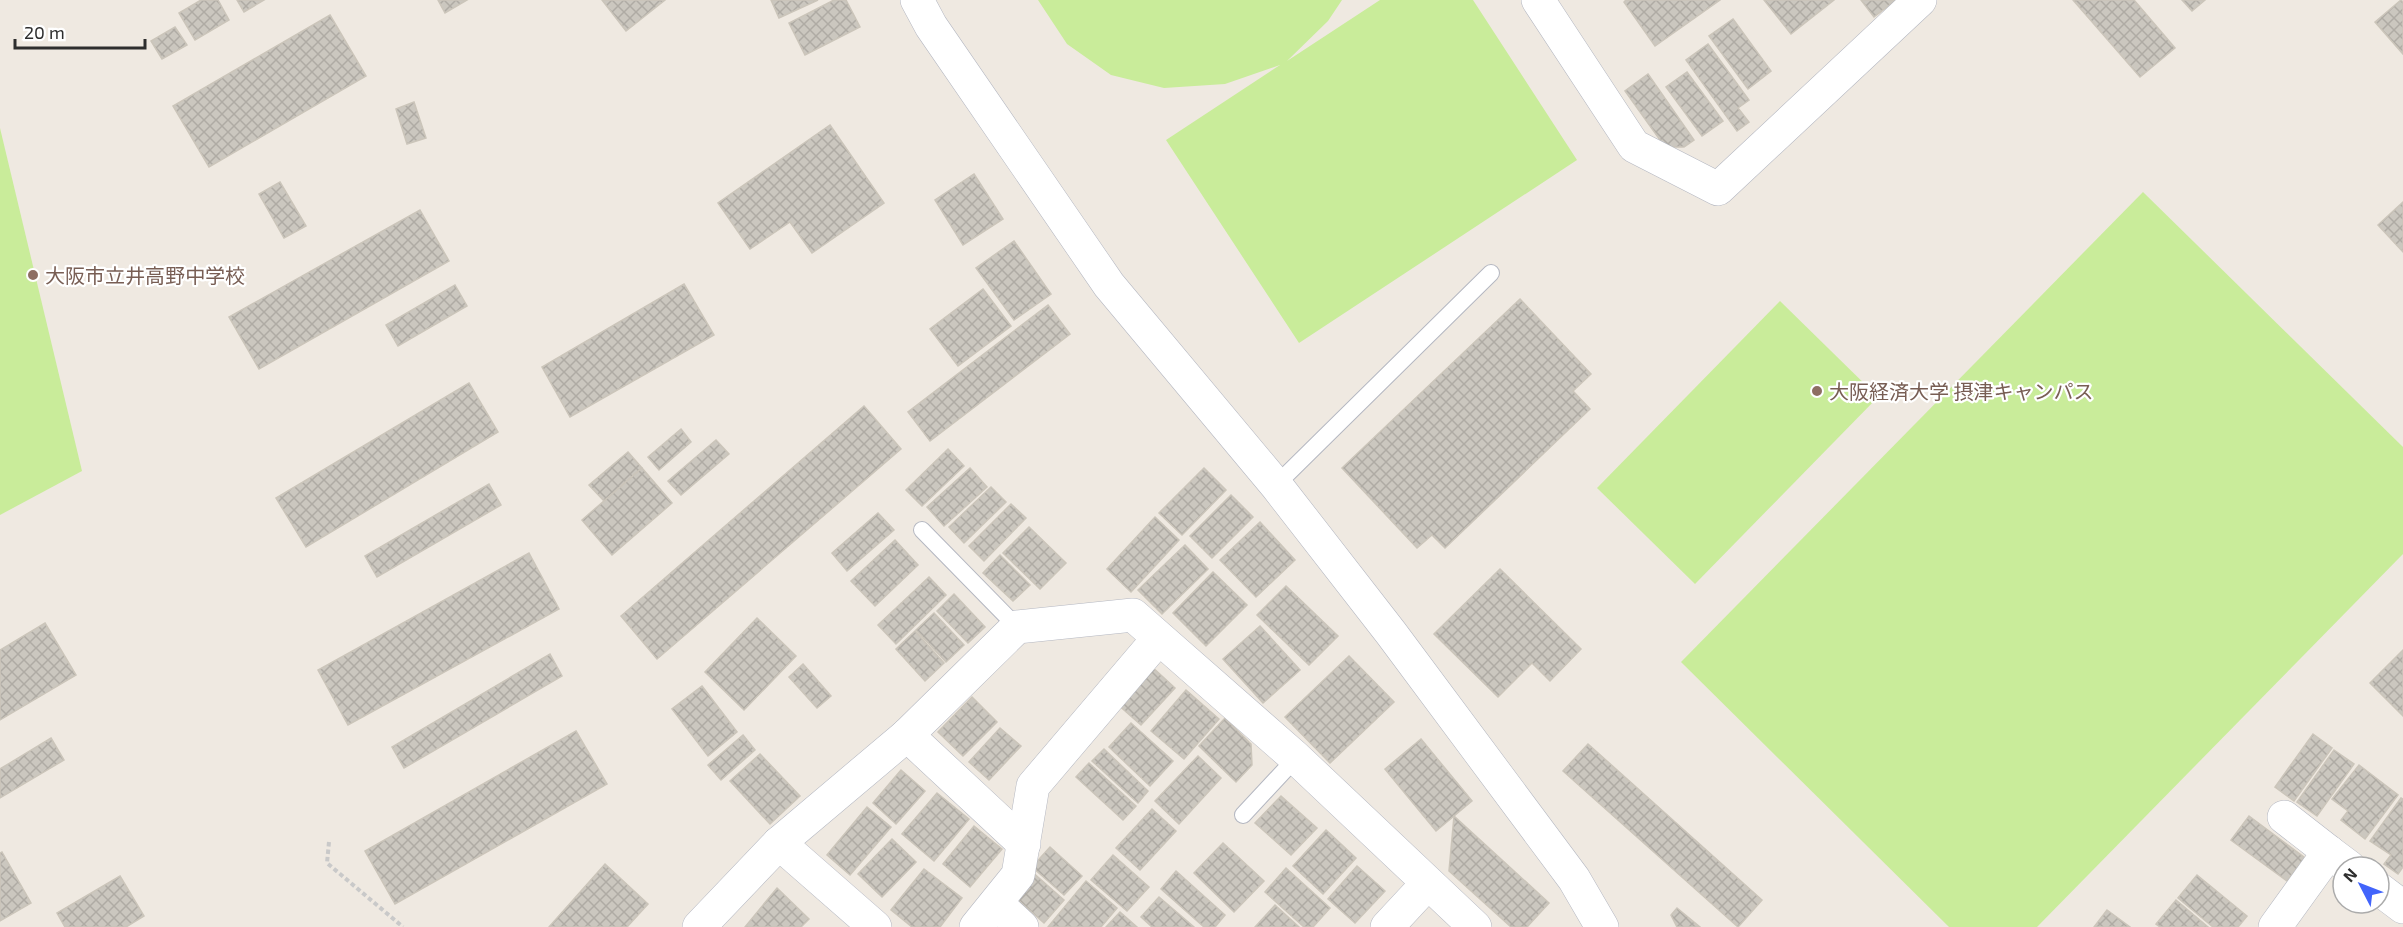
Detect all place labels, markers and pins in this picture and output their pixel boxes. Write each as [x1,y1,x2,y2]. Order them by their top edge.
place label: 大阪市立井高野中学校 [45,263,245,287]
marker: 大阪市立井高野中学校 [26,268,40,282]
place label: 大阪経済大学 摂津キャンパス [1829,379,2093,403]
marker: 大阪経済大学 摂津キャンパス [1810,384,1824,398]

